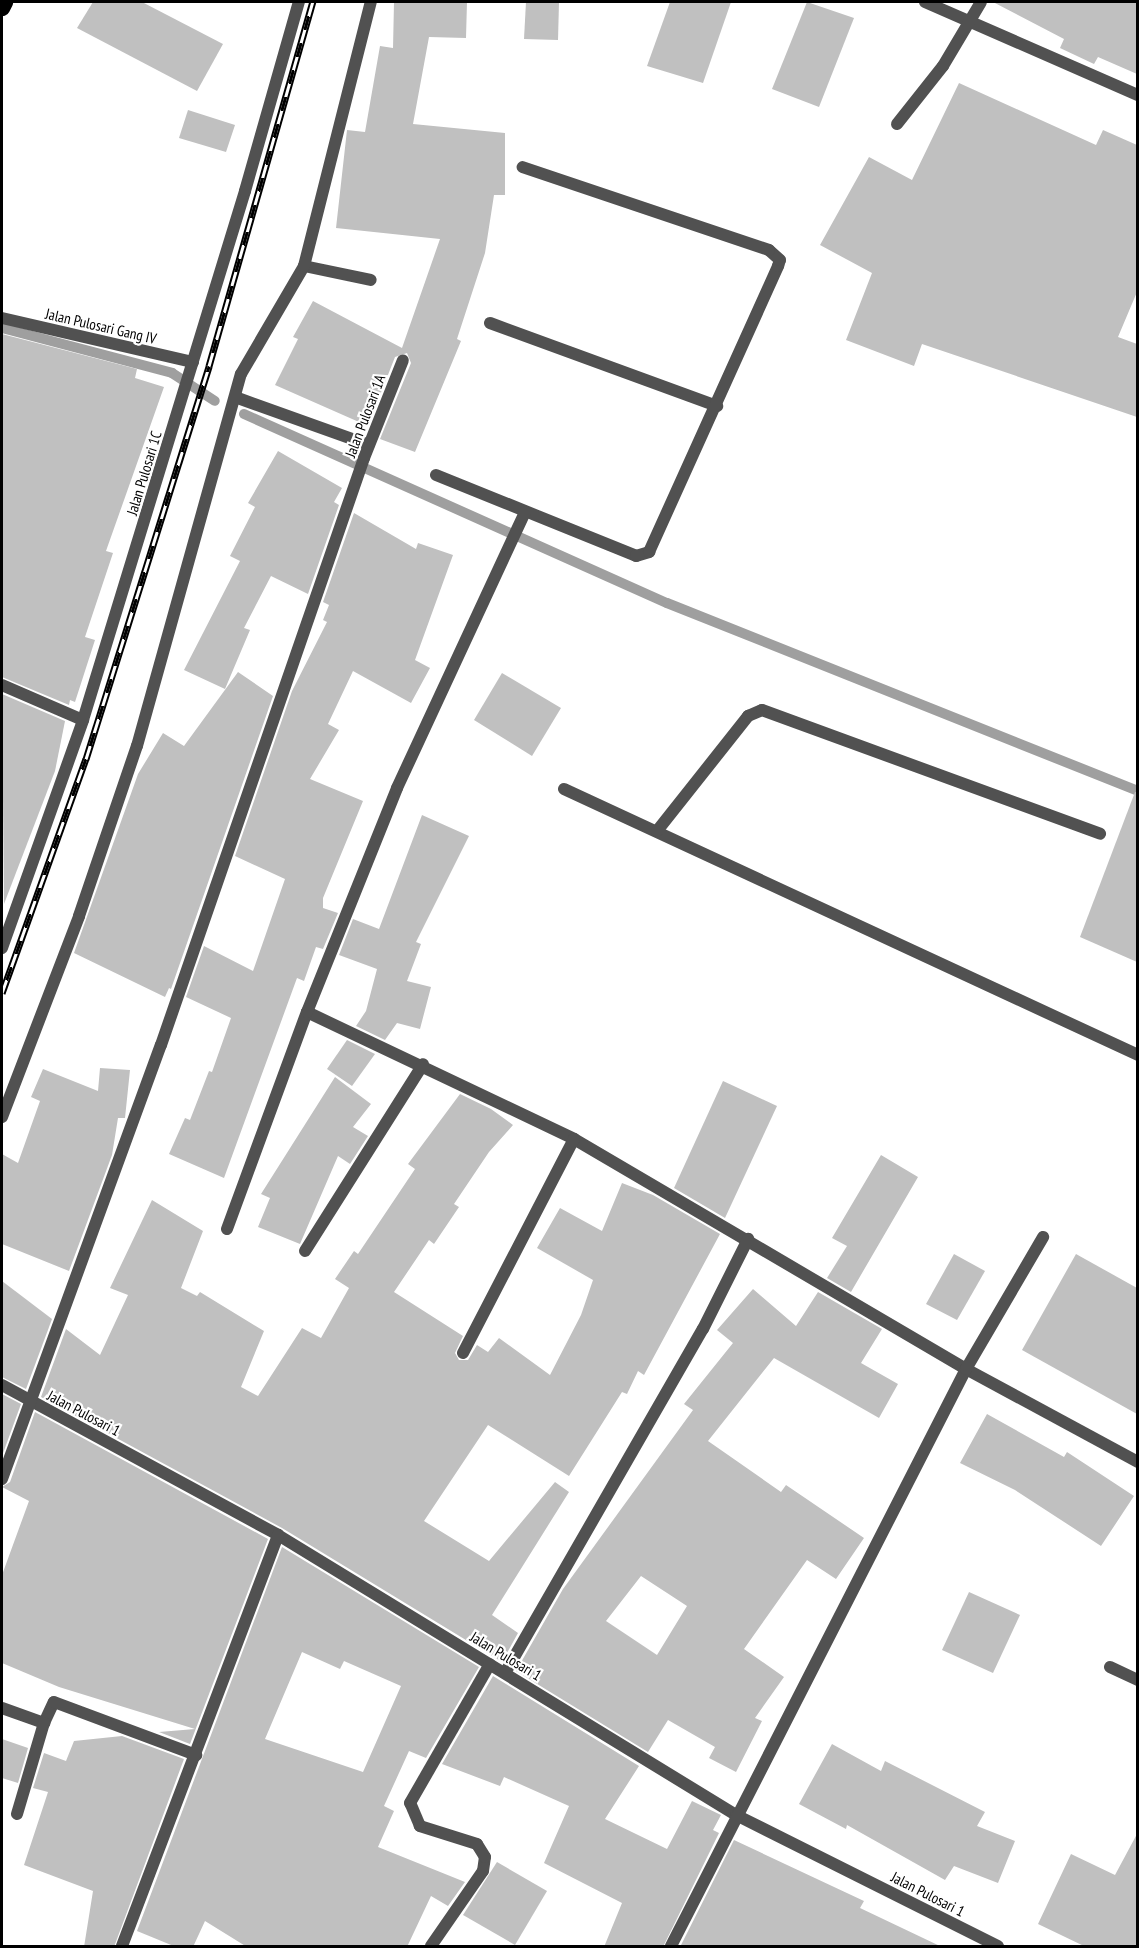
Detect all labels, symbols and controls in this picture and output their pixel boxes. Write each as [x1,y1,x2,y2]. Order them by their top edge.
street label: Jalan Pulosari Gang IV [44,304,158,348]
street label: Jalan Pulosari 1A [341,372,389,460]
street label: Jalan Pulosari 1C [123,429,165,517]
street label: Jalan Pulosari 1 [44,1386,124,1440]
street label: Jalan Pulosari 1 [467,1628,545,1684]
street label: Jalan Pulosari 1 [888,1868,968,1920]

